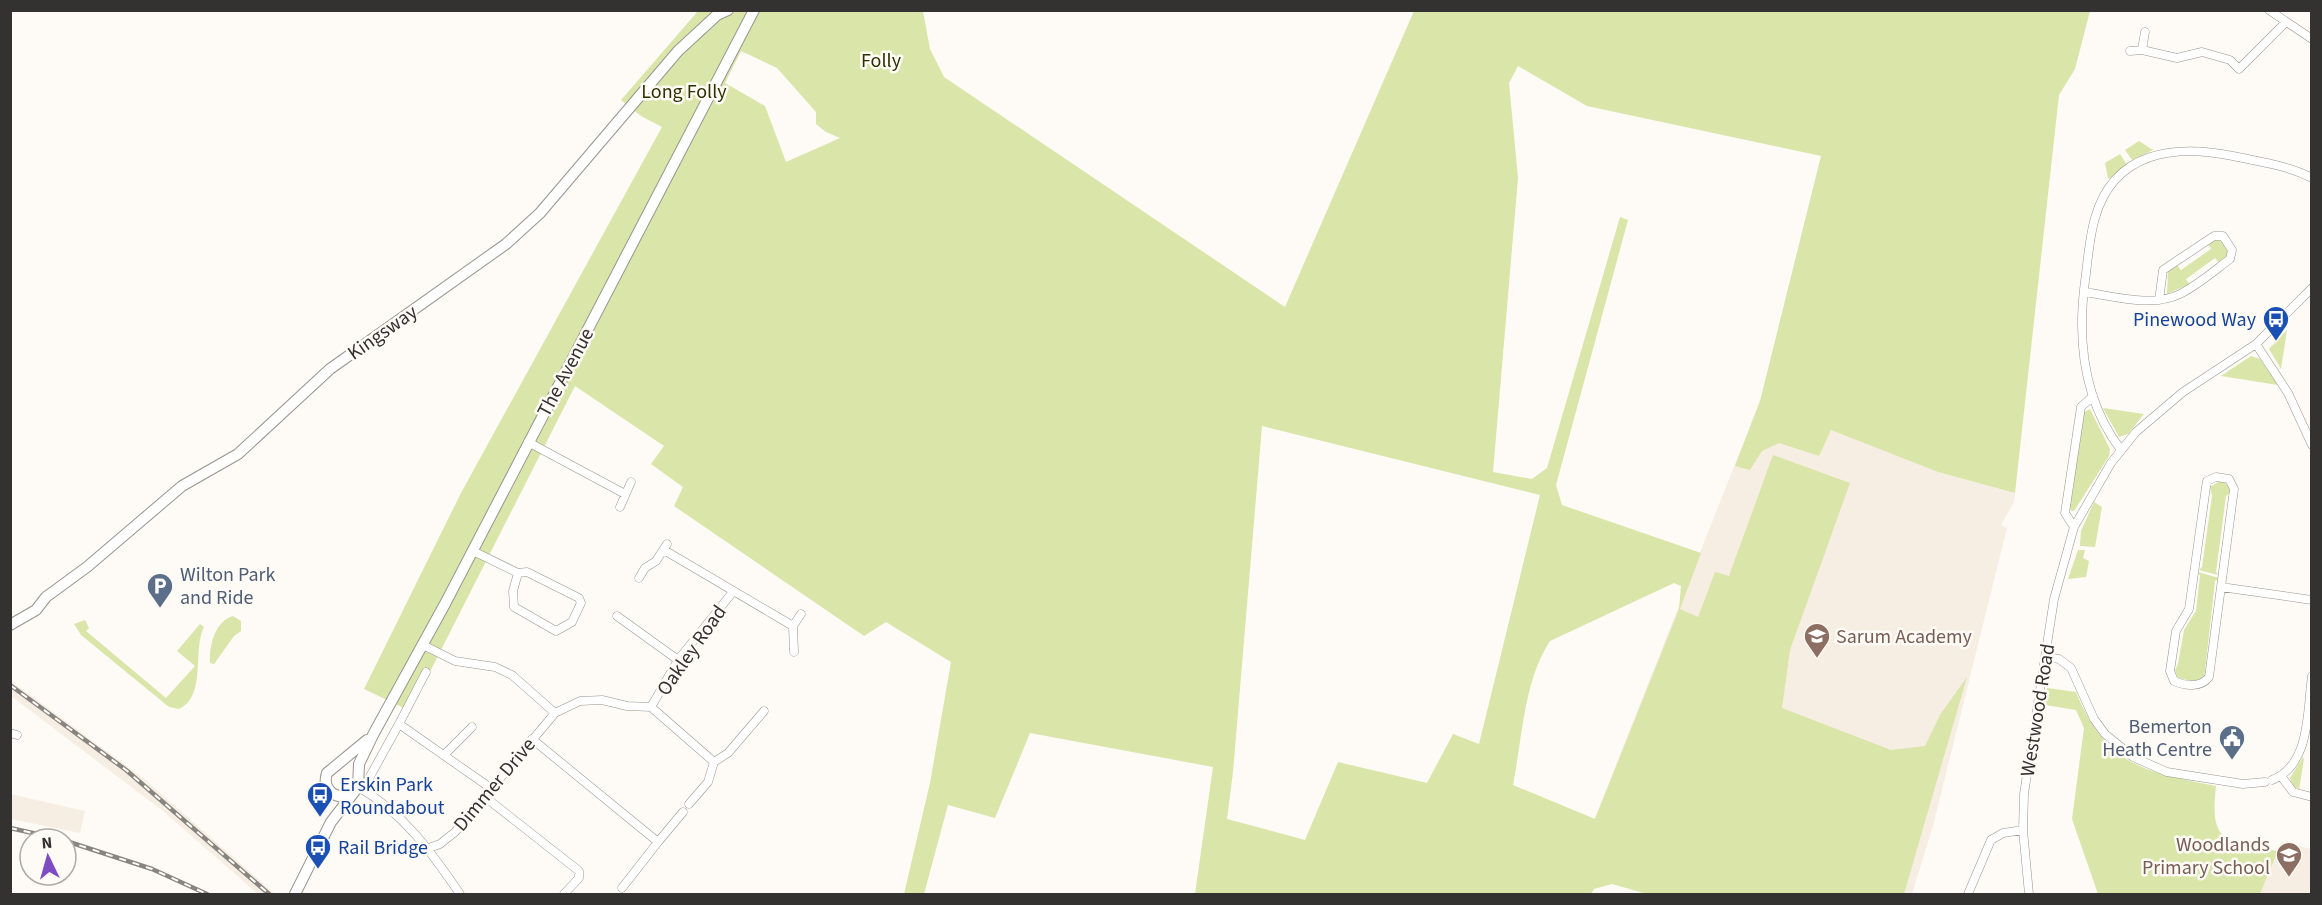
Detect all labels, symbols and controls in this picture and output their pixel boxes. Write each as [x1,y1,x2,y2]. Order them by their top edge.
park label: Folly [861,47,902,75]
park label: Long Folly [641,78,727,106]
street label: Kingsway [342,298,424,367]
bus stop icon: Pinewood Way [2261,304,2291,342]
place label: Pinewood Way [2133,306,2257,334]
street label: The Avenue [531,323,601,422]
place label: Wilton Park and Ride [180,561,275,612]
parking icon: Wilton Park and Ride [145,571,175,609]
street label: Oakley Road [650,600,733,701]
school or university icon: Sarum Academy [1802,621,1832,659]
place label: Sarum Academy [1836,623,1973,651]
street label: Westwood Road [2014,642,2062,779]
place label: Bemerton Heath Centre [2102,713,2212,764]
public building icon: Bemerton Heath Centre [2217,723,2247,761]
street label: Dimmer Drive [447,732,542,838]
place label: Erskin Park Roundabout [340,771,445,822]
bus stop icon: Erskin Park Roundabout [305,780,335,818]
north arrow [18,827,78,887]
place label: Woodlands Primary School [2142,831,2270,882]
text: N [41,832,53,854]
bus stop icon: Rail Bridge [303,832,333,870]
place label: Rail Bridge [338,834,428,862]
school or university icon: Woodlands Primary School [2274,840,2304,878]

